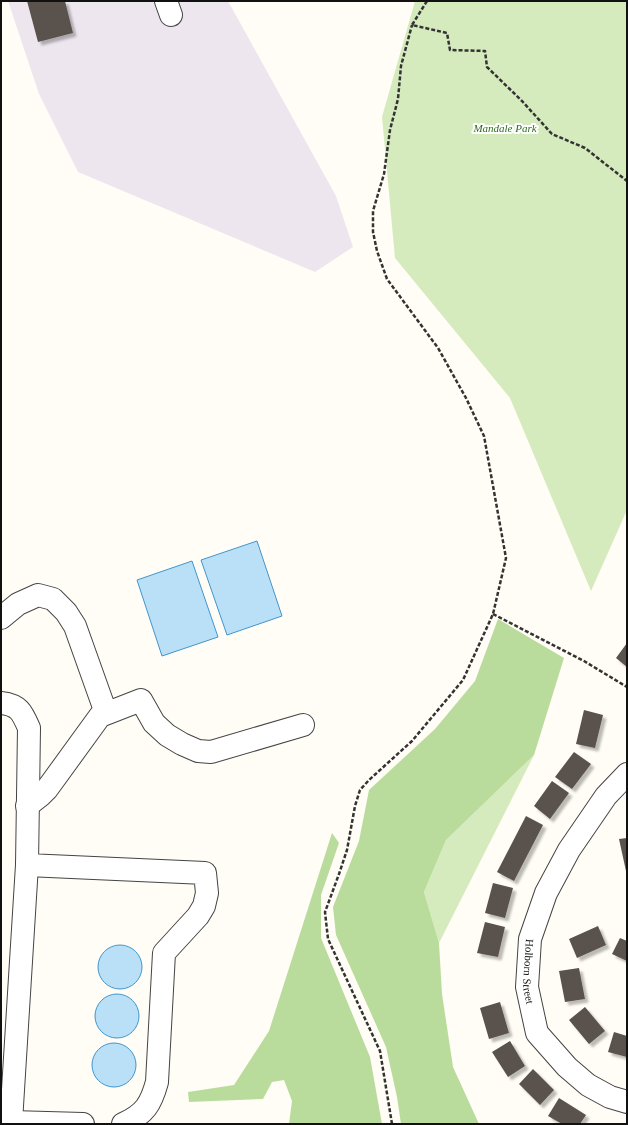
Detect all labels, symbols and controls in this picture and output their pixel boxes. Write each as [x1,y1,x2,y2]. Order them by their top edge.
park label: Mandale Park [472,122,538,134]
street label: Holborn Street [521,939,537,1005]

